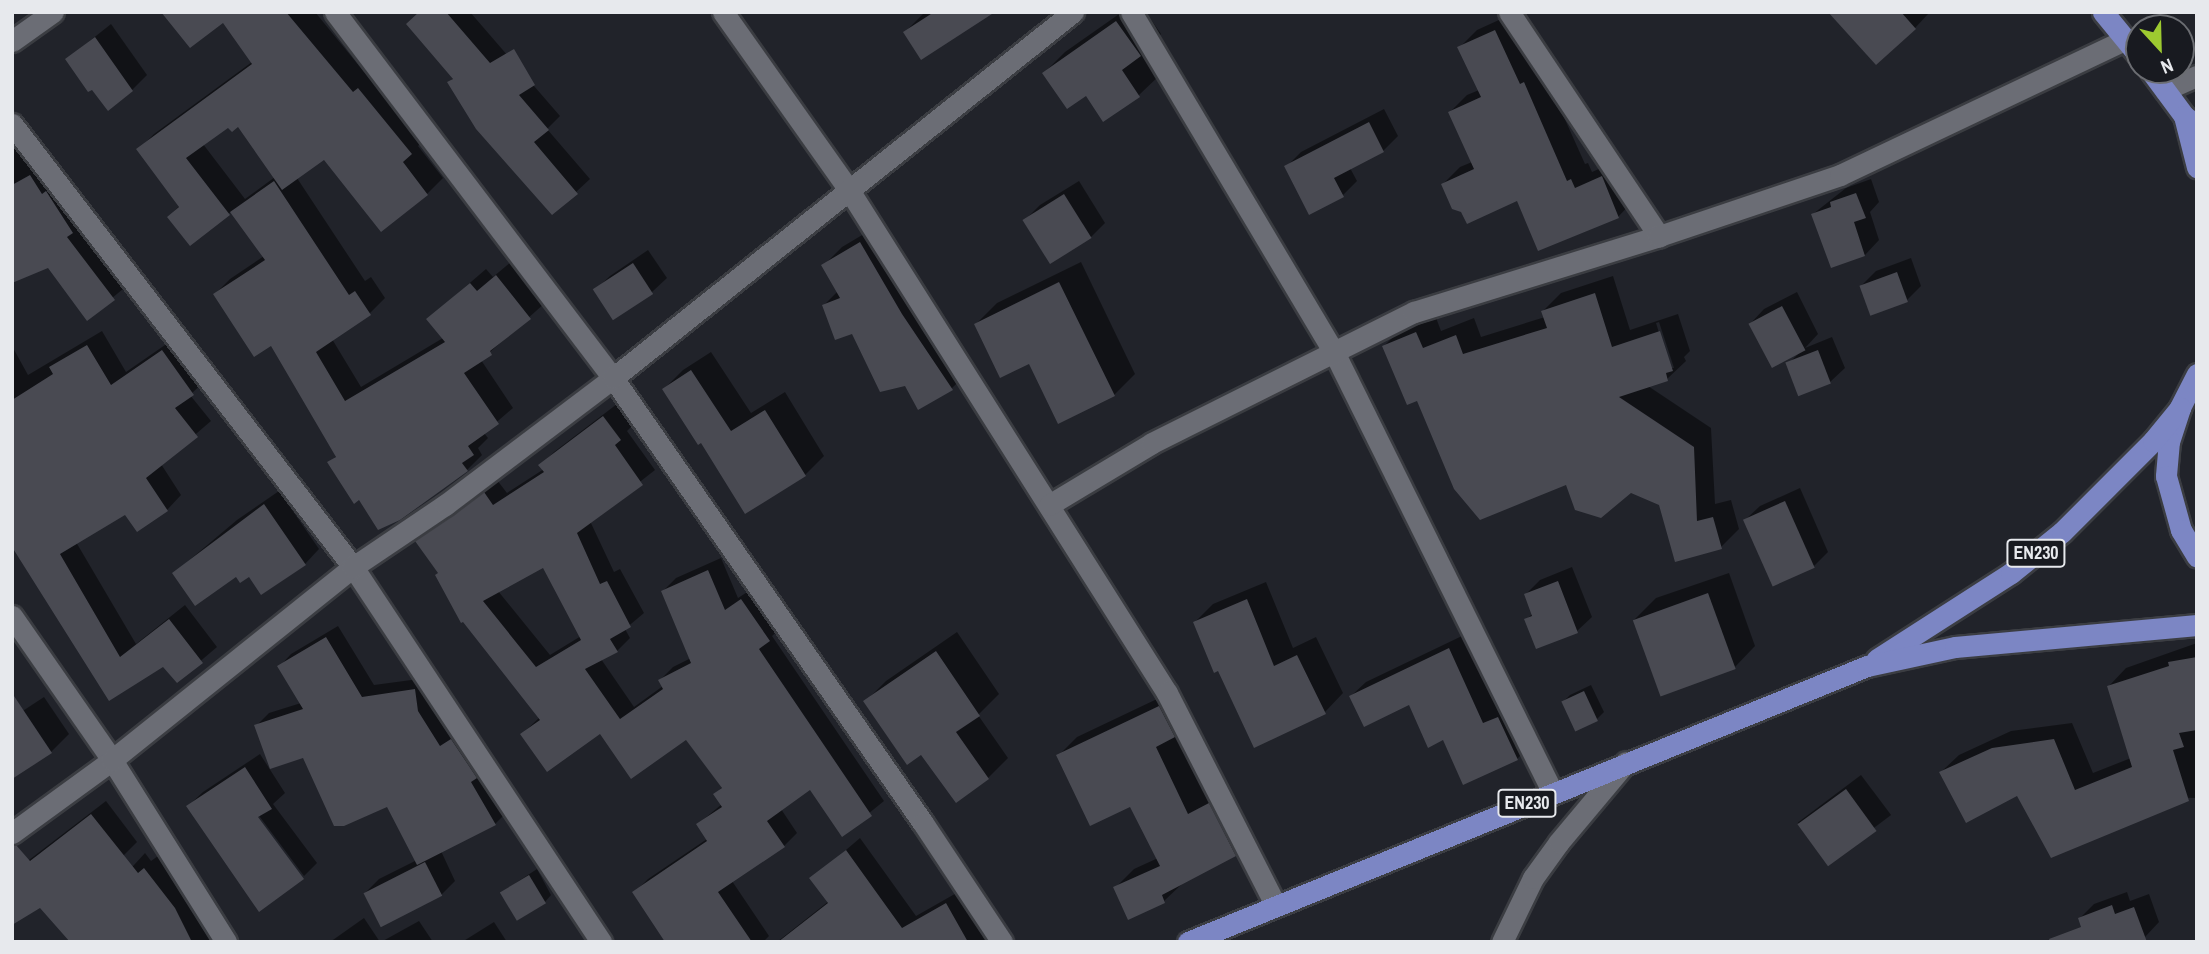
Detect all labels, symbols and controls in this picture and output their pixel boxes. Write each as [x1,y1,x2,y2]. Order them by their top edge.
north arrow [2125,14,2195,84]
text: N [2157,52,2177,81]
road number: EN230 [2006,538,2066,568]
road number: EN230 [1497,788,1557,818]

